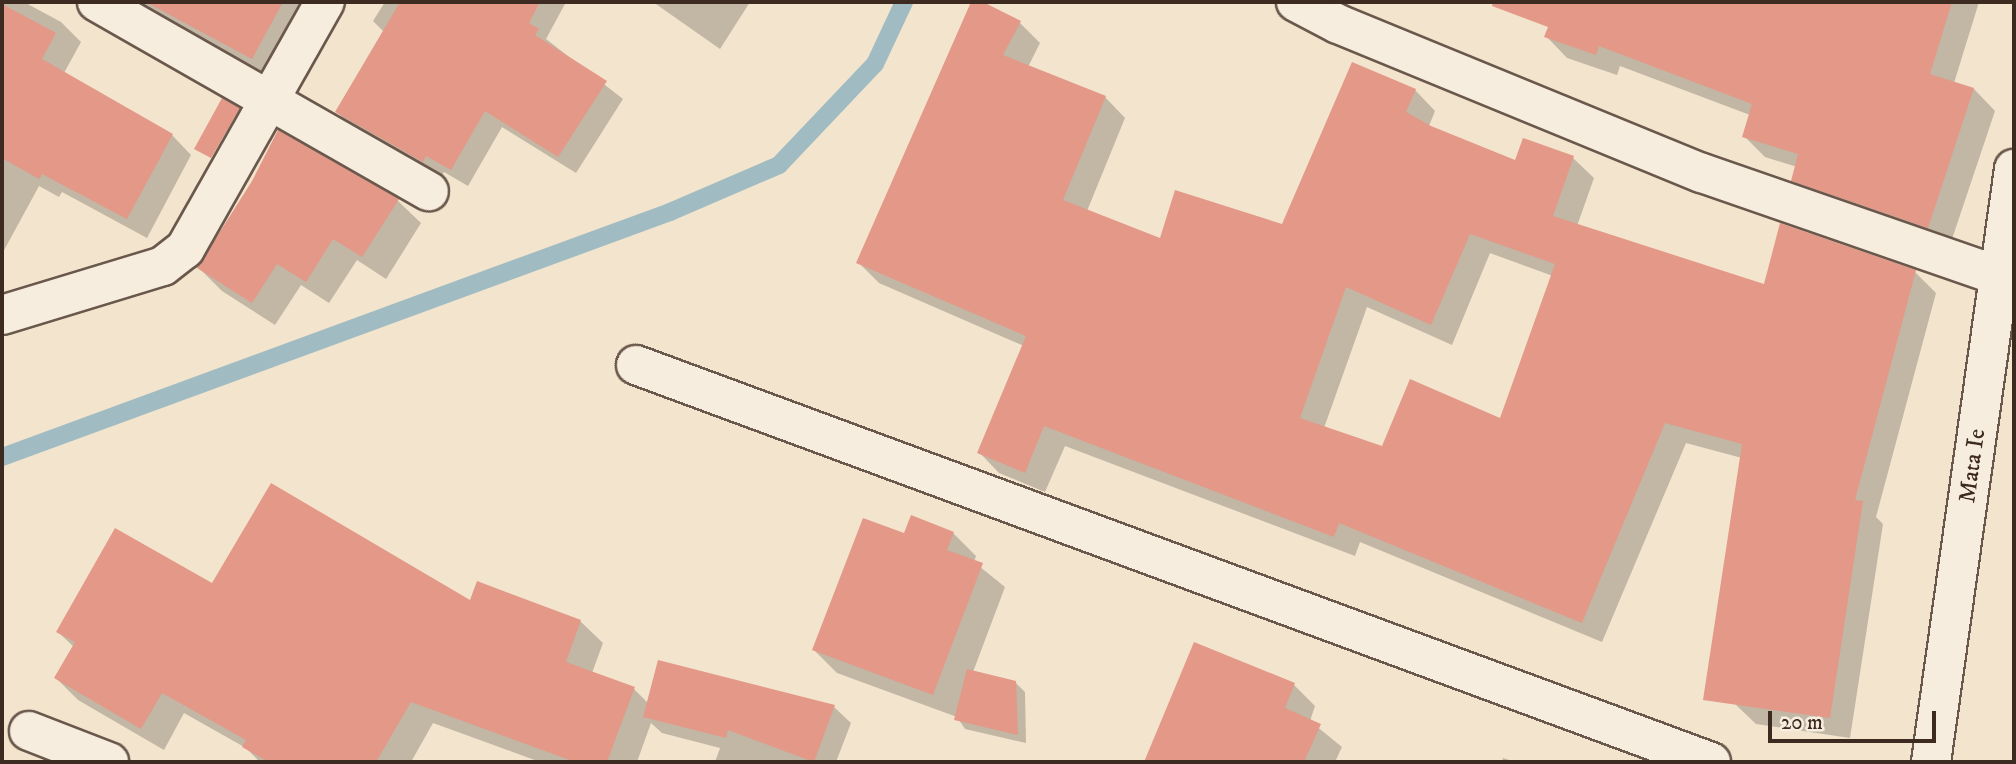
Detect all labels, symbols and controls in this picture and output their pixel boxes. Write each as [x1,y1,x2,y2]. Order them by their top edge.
street label: Mata Ie [1954,427,1992,505]
scale bar [1771,698,1939,742]
text: 20 m [1781,710,1823,736]

